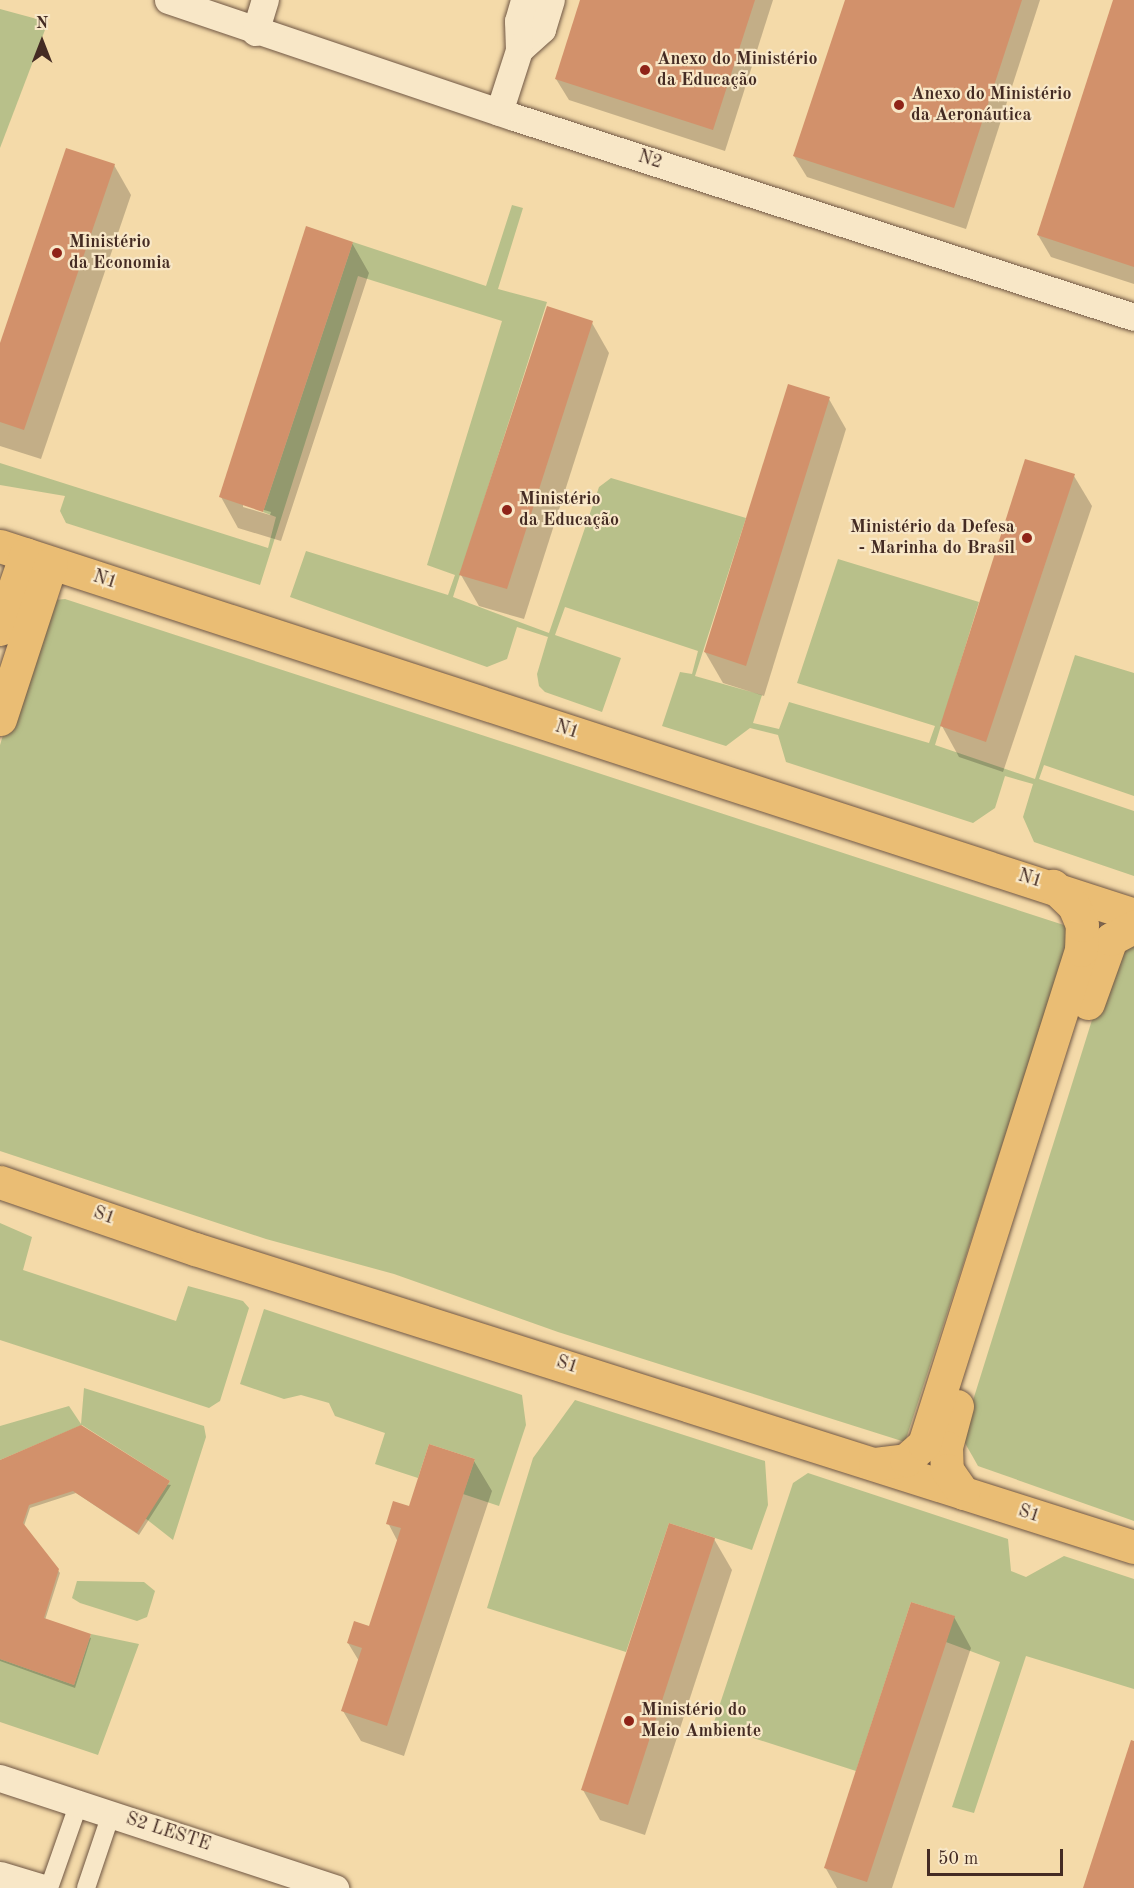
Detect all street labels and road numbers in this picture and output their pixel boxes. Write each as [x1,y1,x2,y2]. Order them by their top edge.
street label: N2 [635,146,665,174]
street label: N1 [90,566,120,594]
street label: N1 [552,716,582,744]
street label: N1 [1015,865,1045,893]
street label: S1 [90,1202,118,1230]
street label: S1 [553,1351,581,1379]
street label: S1 [1015,1500,1043,1528]
street label: S2 LESTE [123,1808,213,1856]

